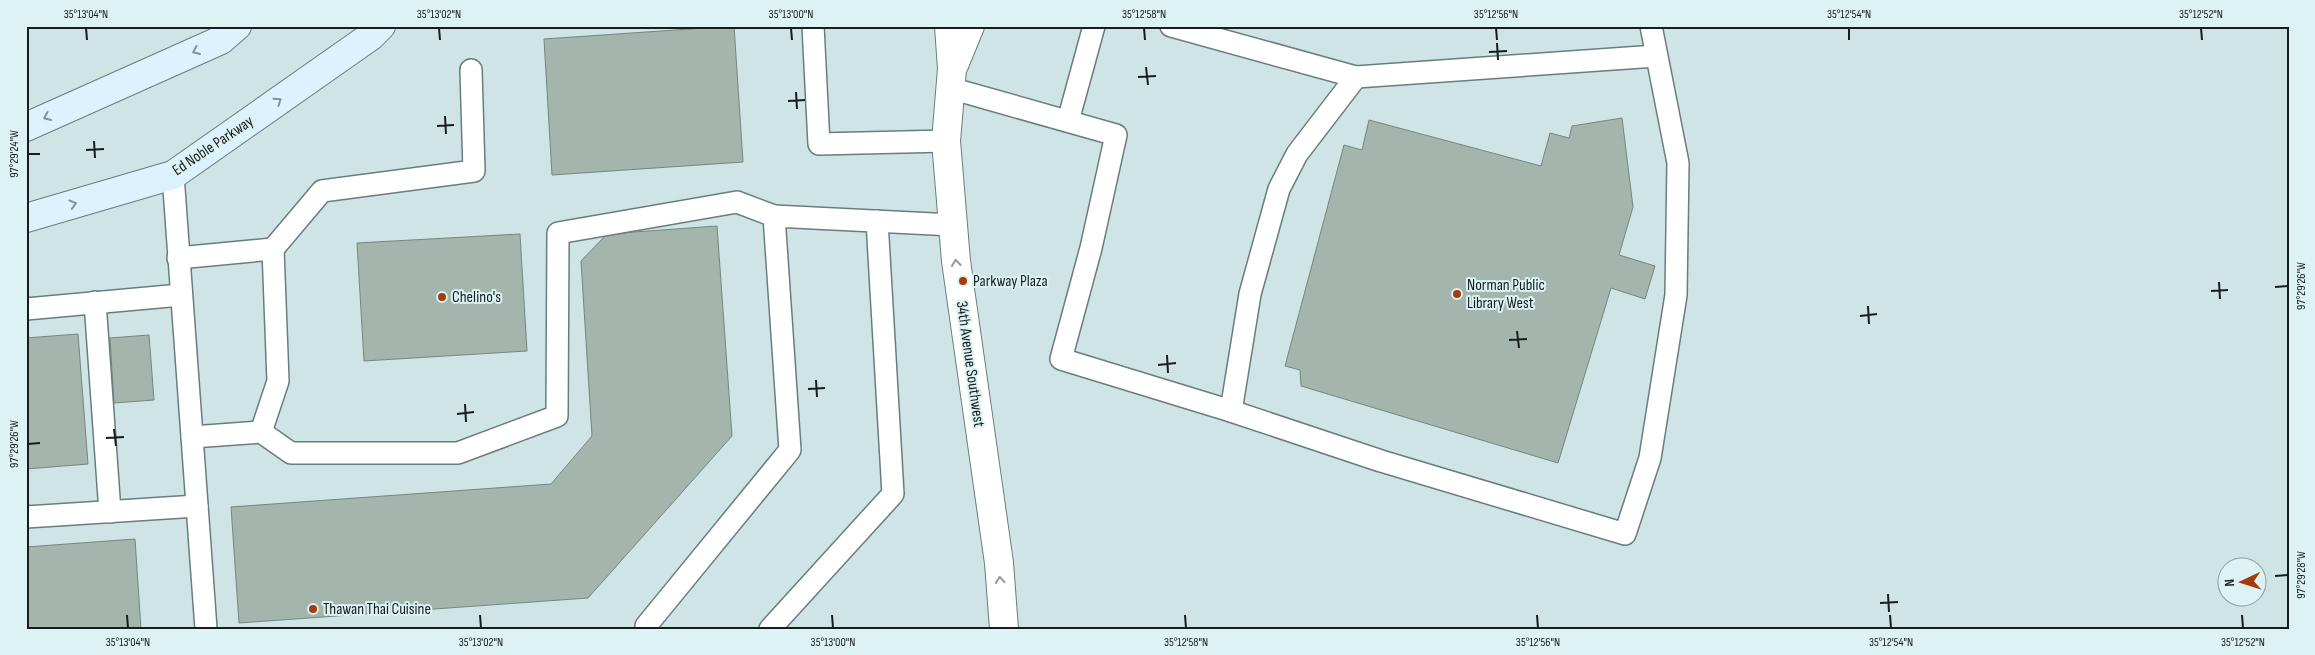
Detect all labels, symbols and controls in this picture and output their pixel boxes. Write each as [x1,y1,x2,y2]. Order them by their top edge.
text: 35°13'04"N [64,7,108,22]
text: 35°13'02"N [417,7,461,22]
text: 35°13'00"N [769,7,813,22]
text: 35°12'58"N [1122,7,1166,22]
text: 35°12'56"N [1474,7,1518,22]
text: 35°12'54"N [1827,7,1871,22]
text: 35°12'52"N [2179,7,2223,22]
one-way arrow [192,45,201,56]
one-way arrow [272,98,282,107]
one-way arrow [43,111,52,122]
street label: Ed Noble Parkway [169,112,257,180]
text: 97°29'24"W [7,130,22,178]
one-way arrow [68,200,77,210]
one-way arrow [951,259,962,267]
text: 97°29'26"W [2294,262,2309,310]
place label: Parkway Plaza [973,272,1048,291]
marker: Parkway Plaza [957,275,969,287]
place label: Norman Public Library West [1467,276,1545,313]
place label: Chelino's [452,288,501,307]
marker: Norman Public Library West [1451,288,1463,300]
marker: Chelino's [436,291,448,303]
street label: 34th Avenue Southwest [952,300,988,428]
text: 97°29'26"W [7,420,22,468]
text: 97°29'28"W [2294,551,2309,599]
north arrow [2218,558,2268,608]
one-way arrow [995,576,1006,584]
text: N [2221,579,2238,587]
place label: Thawan Thai Cuisine [323,600,431,619]
marker: Thawan Thai Cuisine [307,603,319,615]
text: 35°13'04"N [106,635,150,650]
text: 35°13'02"N [459,635,503,650]
text: 35°13'00"N [811,635,855,650]
text: 35°12'58"N [1164,635,1208,650]
text: 35°12'56"N [1516,635,1560,650]
text: 35°12'54"N [1869,635,1913,650]
text: 35°12'52"N [2221,635,2265,650]

